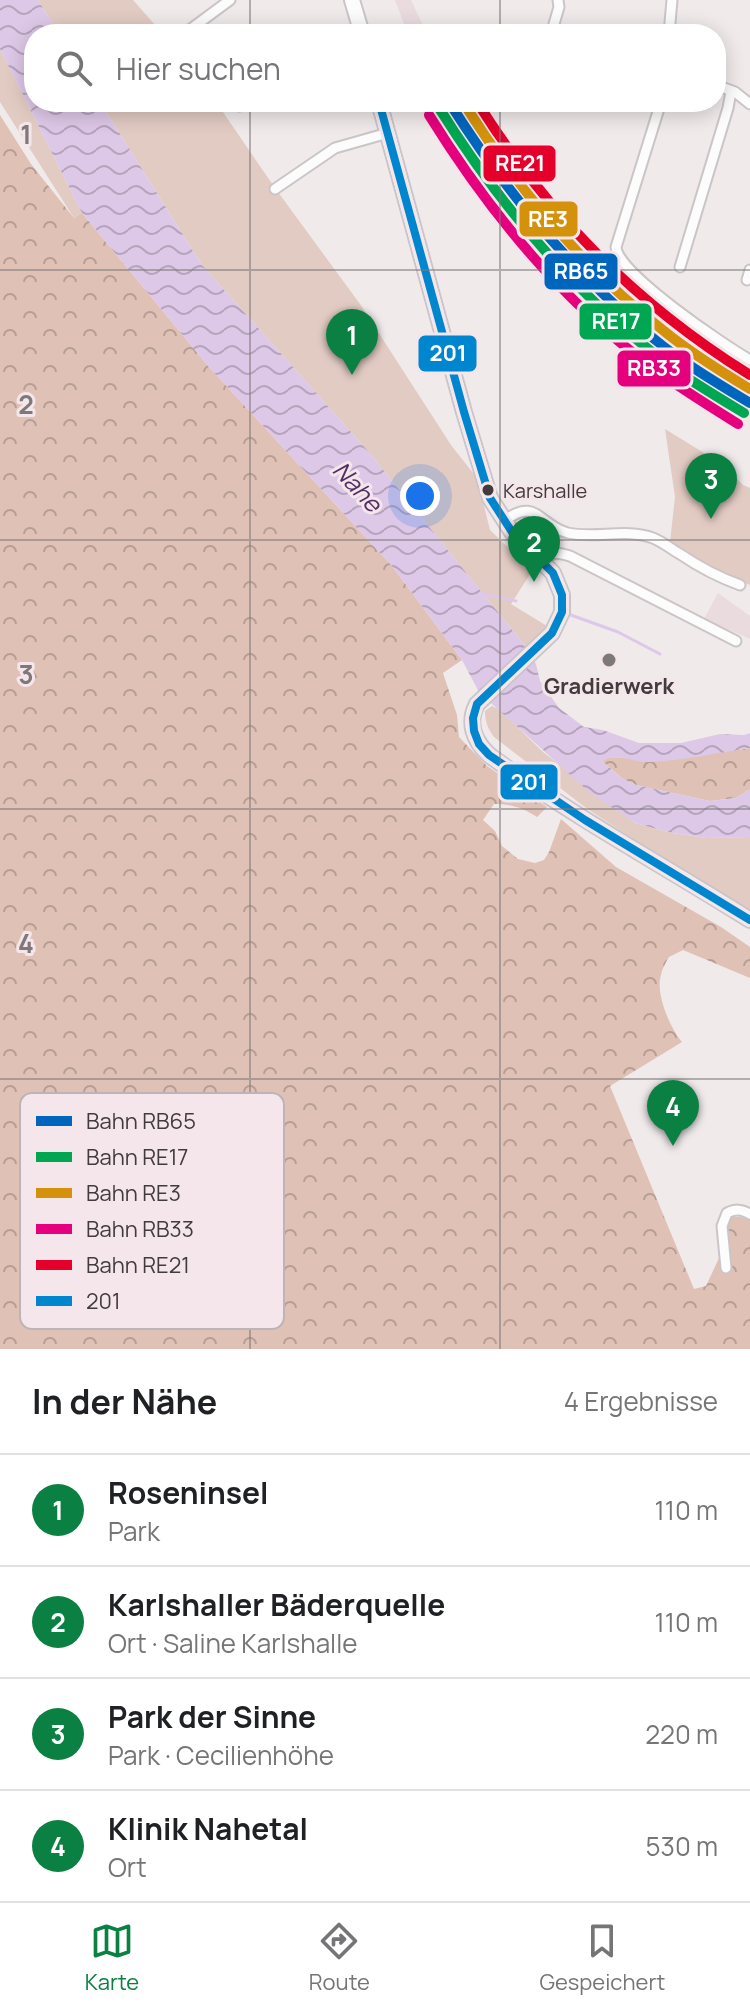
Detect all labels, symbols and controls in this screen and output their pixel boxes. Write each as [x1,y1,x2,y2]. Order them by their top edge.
search box [24,24,726,112]
icon: search [52,46,96,90]
text: Hier suchen [116,48,281,89]
text: 1 [20,116,32,152]
line badge: RE21 [482,144,557,183]
text: RE21 [495,148,545,178]
line badge: RE3 [518,200,579,238]
text: RE3 [528,204,568,234]
line badge: RB65 [543,252,619,291]
text: RB65 [554,256,608,286]
line badge: RE17 [578,302,653,341]
text: RE17 [592,306,640,336]
pin: 1 [326,309,378,375]
line badge: 201 [417,334,478,373]
text: 201 [429,338,467,368]
line badge: RB33 [616,349,692,388]
text: RB33 [627,353,681,383]
text: 2 [18,386,34,422]
pin: 3 [685,453,737,519]
water label: Nahe [326,454,391,520]
your location [400,476,440,516]
place label: Karshalle [503,477,587,504]
marker: Karshalle [480,482,496,498]
pin: 2 [508,516,560,582]
marker: Gradierwerk [600,651,618,669]
text: 3 [18,656,34,692]
place label: Gradierwerk [544,671,675,701]
line badge: 201 [499,763,559,801]
text: 201 [510,767,548,797]
text: 4 [18,925,34,961]
pin: 4 [647,1080,699,1146]
legend [20,1093,284,1329]
text: Bahn RB65 [86,1106,196,1136]
text: Bahn RE17 [86,1142,188,1172]
text: Bahn RE3 [86,1178,181,1208]
text: Bahn RB33 [86,1214,194,1244]
text: Bahn RE21 [86,1250,190,1280]
text: 201 [86,1286,121,1316]
text: In der Nähe [32,1378,217,1424]
text: 4 Ergebnisse [564,1383,718,1419]
text: Roseninsel [108,1472,269,1513]
text: 1 [52,1492,64,1528]
text: 110 m [655,1492,718,1528]
text: Park [108,1513,160,1549]
text: Karlshaller Bäderquelle [108,1584,445,1625]
text: 2 [50,1604,66,1640]
text: 110 m [655,1604,718,1640]
text: Ort · Saline Karlshalle [108,1625,357,1661]
text: Park der Sinne [108,1696,316,1737]
text: 3 [50,1716,66,1752]
text: 220 m [645,1716,718,1752]
text: Park · Cecilienhöhe [108,1737,334,1773]
text: Klinik Nahetal [108,1808,308,1849]
text: 4 [50,1828,66,1864]
text: 530 m [645,1828,718,1864]
text: Ort [108,1849,147,1885]
tab: Karte [85,1919,139,1997]
tab: Route [309,1919,370,1997]
tab: Gespeichert [539,1919,665,1997]

